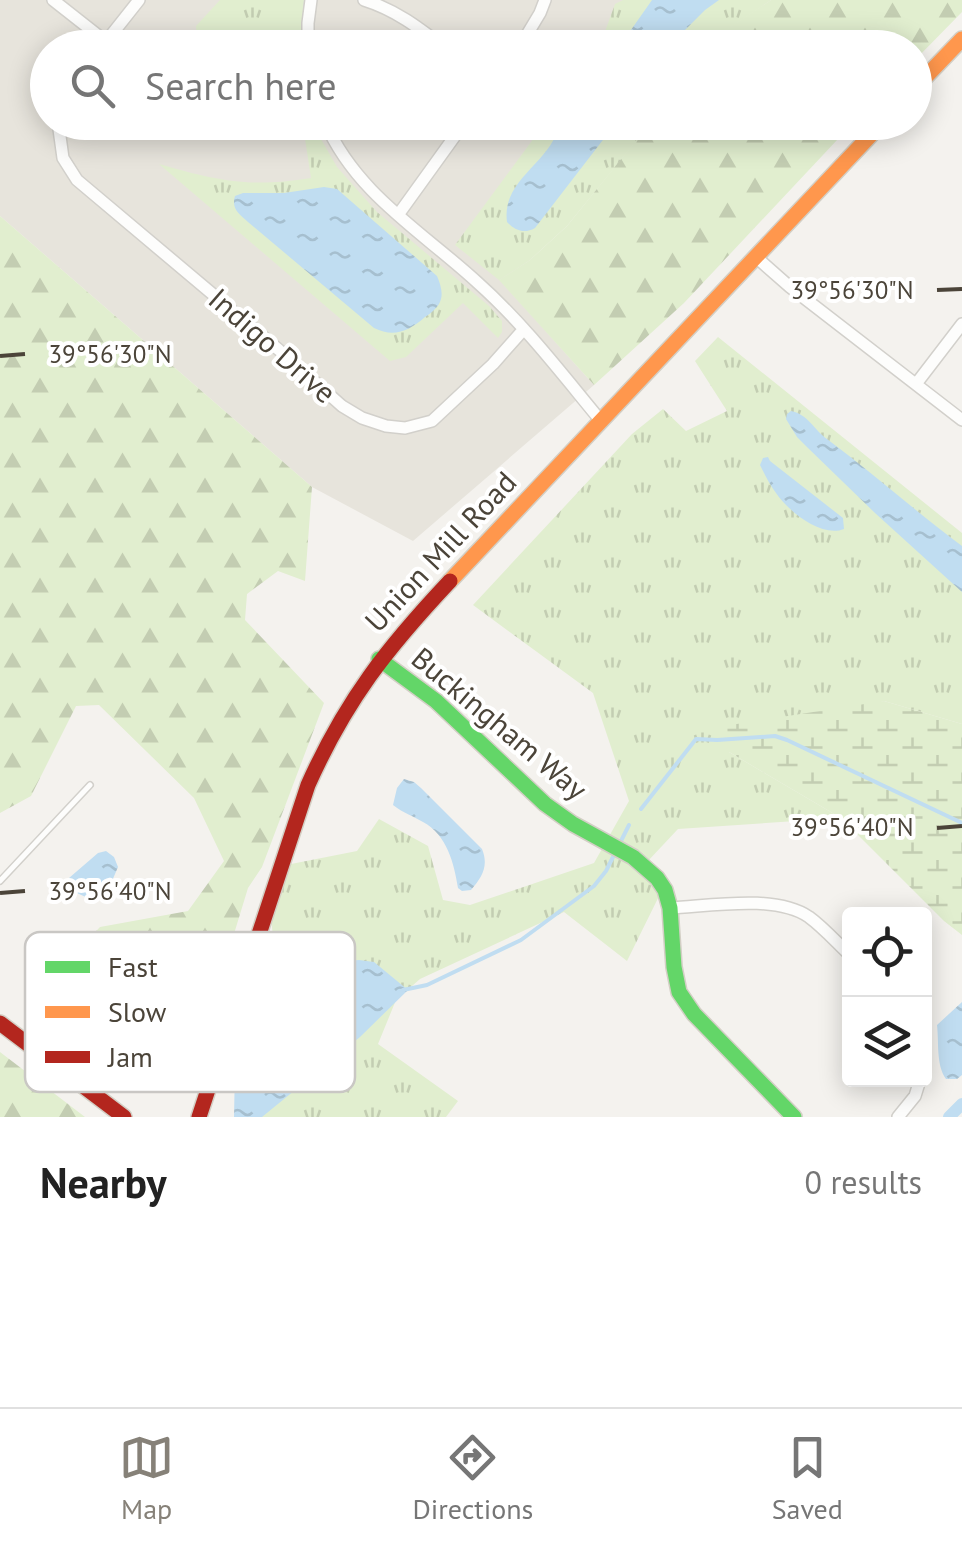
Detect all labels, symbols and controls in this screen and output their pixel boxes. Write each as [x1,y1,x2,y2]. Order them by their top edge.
search box [30,30,932,140]
icon: search [65,58,120,113]
text: Search here [145,61,337,110]
text: 39°56'30"N [790,274,914,306]
street label: Indigo Drive [201,279,345,411]
text: 39°56'30"N [48,338,172,370]
street label: Union Mill Road [356,463,524,639]
street label: Buckingham Way [404,638,596,808]
text: 39°56'40"N [790,811,914,843]
text: 39°56'40"N [48,875,172,907]
map controls [842,907,932,1087]
button: locate [842,907,932,997]
legend [25,932,355,1092]
text: Fast [108,948,158,985]
text: Slow [108,993,167,1030]
button: layers [842,997,932,1087]
text: Jam [107,1038,153,1075]
text: Nearby [40,1155,167,1210]
text: 0 results [804,1161,922,1203]
tab: Map [119,1430,174,1527]
tab: Directions [412,1430,533,1527]
tab: Saved [772,1430,843,1527]

